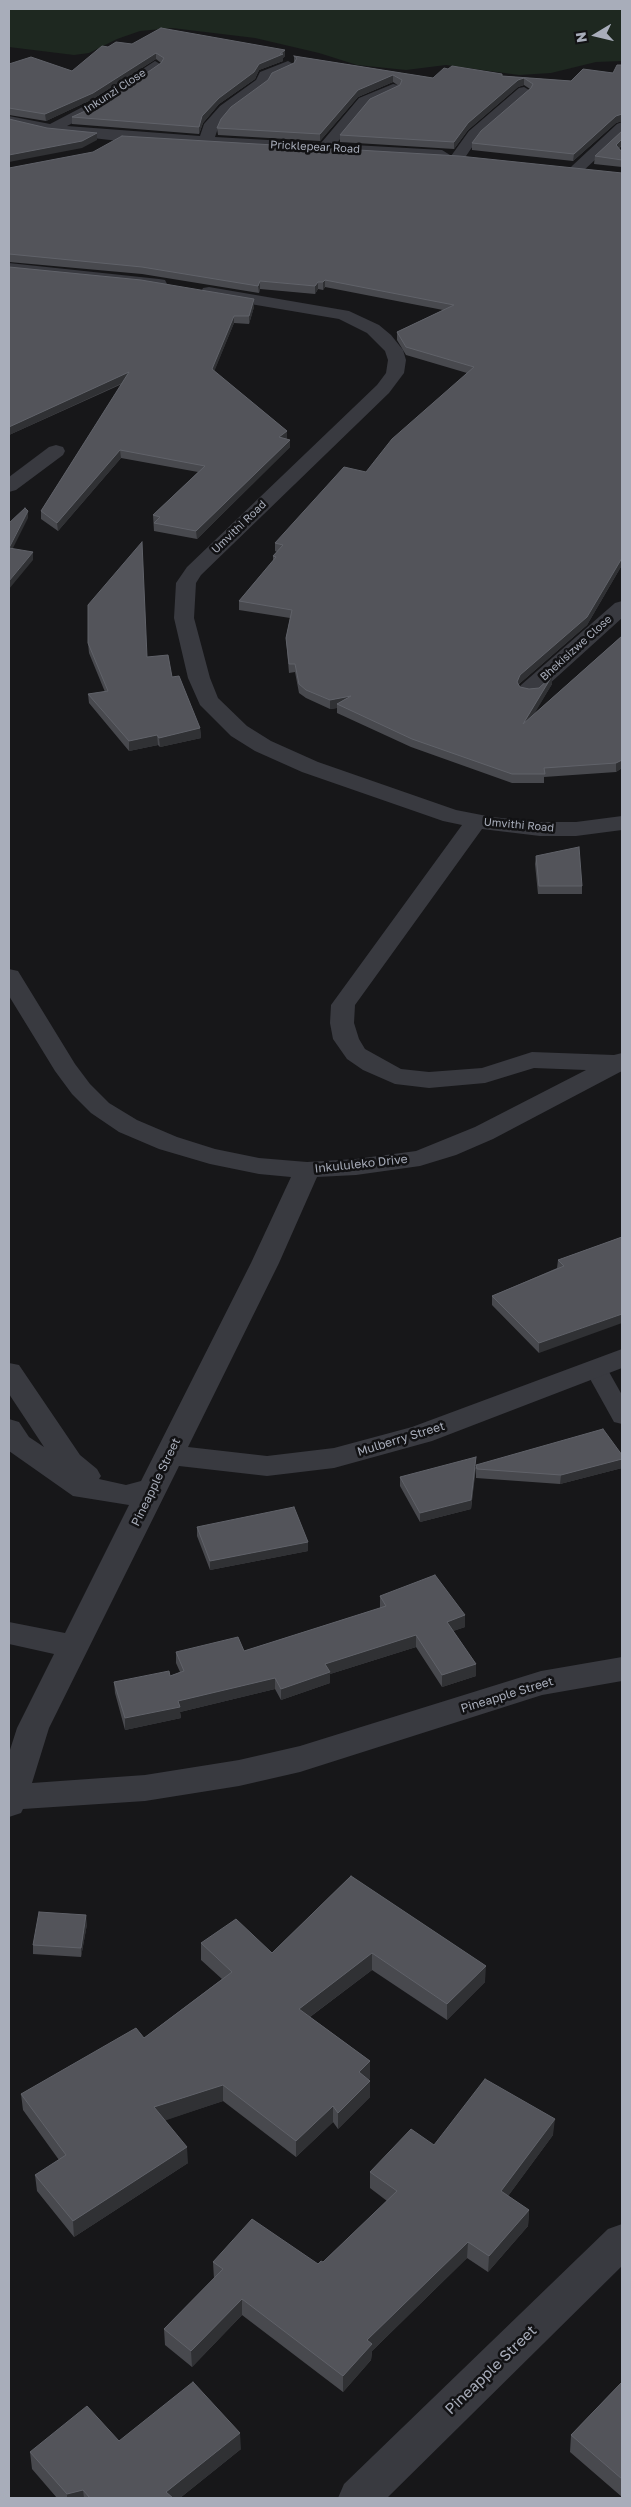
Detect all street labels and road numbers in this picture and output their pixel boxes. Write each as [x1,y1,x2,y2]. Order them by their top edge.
street label: Inkunzi Close [82,66,148,116]
street label: Pricklepear Road [270,138,360,156]
street label: Umvithi Road [209,498,269,556]
street label: Bhekisizwe Close [537,612,615,684]
street label: Umvithi Road [483,815,555,835]
street label: Inkululeko Drive [314,1152,408,1176]
street label: Mulberry Street [356,1419,446,1459]
street label: Pineapple Street [128,1436,184,1528]
street label: Pineapple Street [459,1674,555,1716]
street label: Pineapple Street [442,2322,540,2418]

